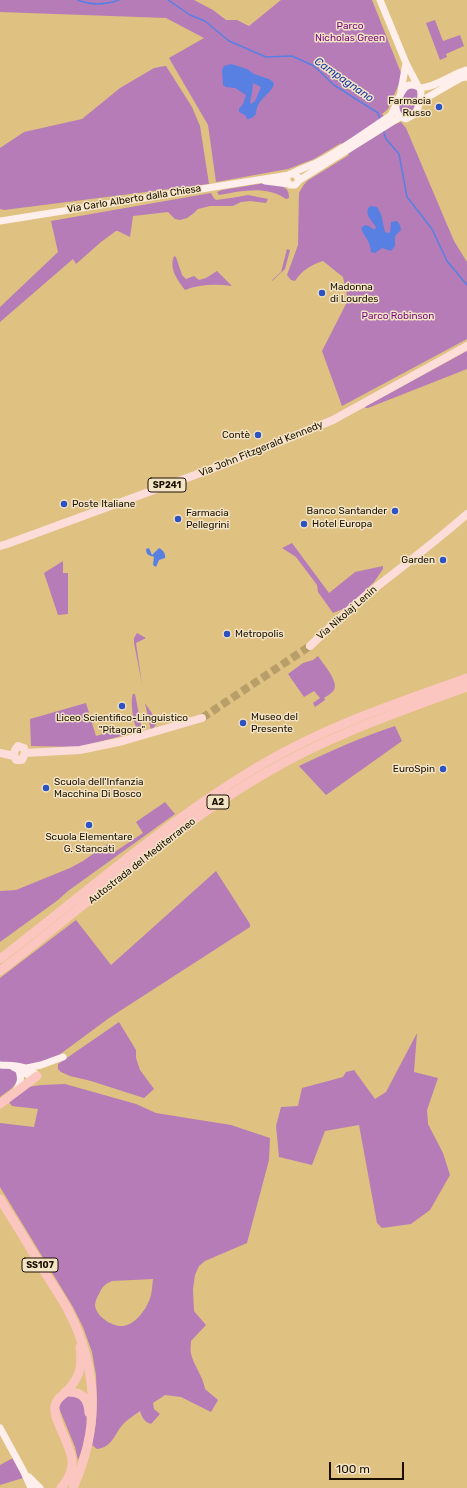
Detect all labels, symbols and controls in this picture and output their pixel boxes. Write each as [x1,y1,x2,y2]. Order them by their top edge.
park label: Parco Nicholas Green [315,20,385,44]
water label: Campagnano [312,55,376,105]
place label: Farmacia Russo [388,95,431,118]
marker: Farmacia Russo [434,102,444,112]
street label: Via Carlo Alberto dalla Chiesa [66,182,202,216]
place label: Madonna di Lourdes [330,281,378,304]
marker: Madonna di Lourdes [317,288,327,298]
park label: Parco Robinson [362,310,434,322]
street label: Via John Fitzgerald Kennedy [197,419,325,479]
place label: Contè [222,429,250,441]
marker: Contè [253,430,263,440]
road number: SP241 [148,478,186,492]
place label: Poste Italiane [72,498,135,510]
marker: Poste Italiane [59,499,69,509]
place label: Banco Santander [306,505,387,517]
marker: Banco Santander [390,506,400,516]
place label: Farmacia Pellegrini [186,507,229,530]
marker: Farmacia Pellegrini [173,514,183,524]
place label: Hotel Europa [312,518,372,530]
marker: Hotel Europa [299,519,309,529]
place label: Garden [401,554,435,566]
marker: Garden [438,555,448,565]
street label: Via Nikolaj Lenin [315,584,379,642]
place label: Metropolis [235,628,284,640]
marker: Metropolis [222,629,232,639]
marker: Liceo Scientifico-Linguistico "Pitagora" [117,701,127,711]
place label: Museo del Presente [251,711,298,734]
place label: Liceo Scientifico-Linguistico "Pitagora" [56,712,188,736]
marker: Museo del Presente [238,718,248,728]
place label: EuroSpin [393,763,435,775]
marker: EuroSpin [438,764,448,774]
place label: Scuola dell'Infanzia Macchina Di Bosco [54,776,144,800]
marker: Scuola dell'Infanzia Macchina Di Bosco [41,783,51,793]
road number: A2 [207,795,229,809]
street label: Autostrada del Mediterraneo [86,815,198,907]
marker: Scuola Elementare G. Stancati [84,820,94,830]
place label: Scuola Elementare G. Stancati [45,831,133,854]
road number: SS107 [22,1258,58,1272]
scale bar [331,1454,406,1480]
text: 100 m [336,1462,370,1476]

